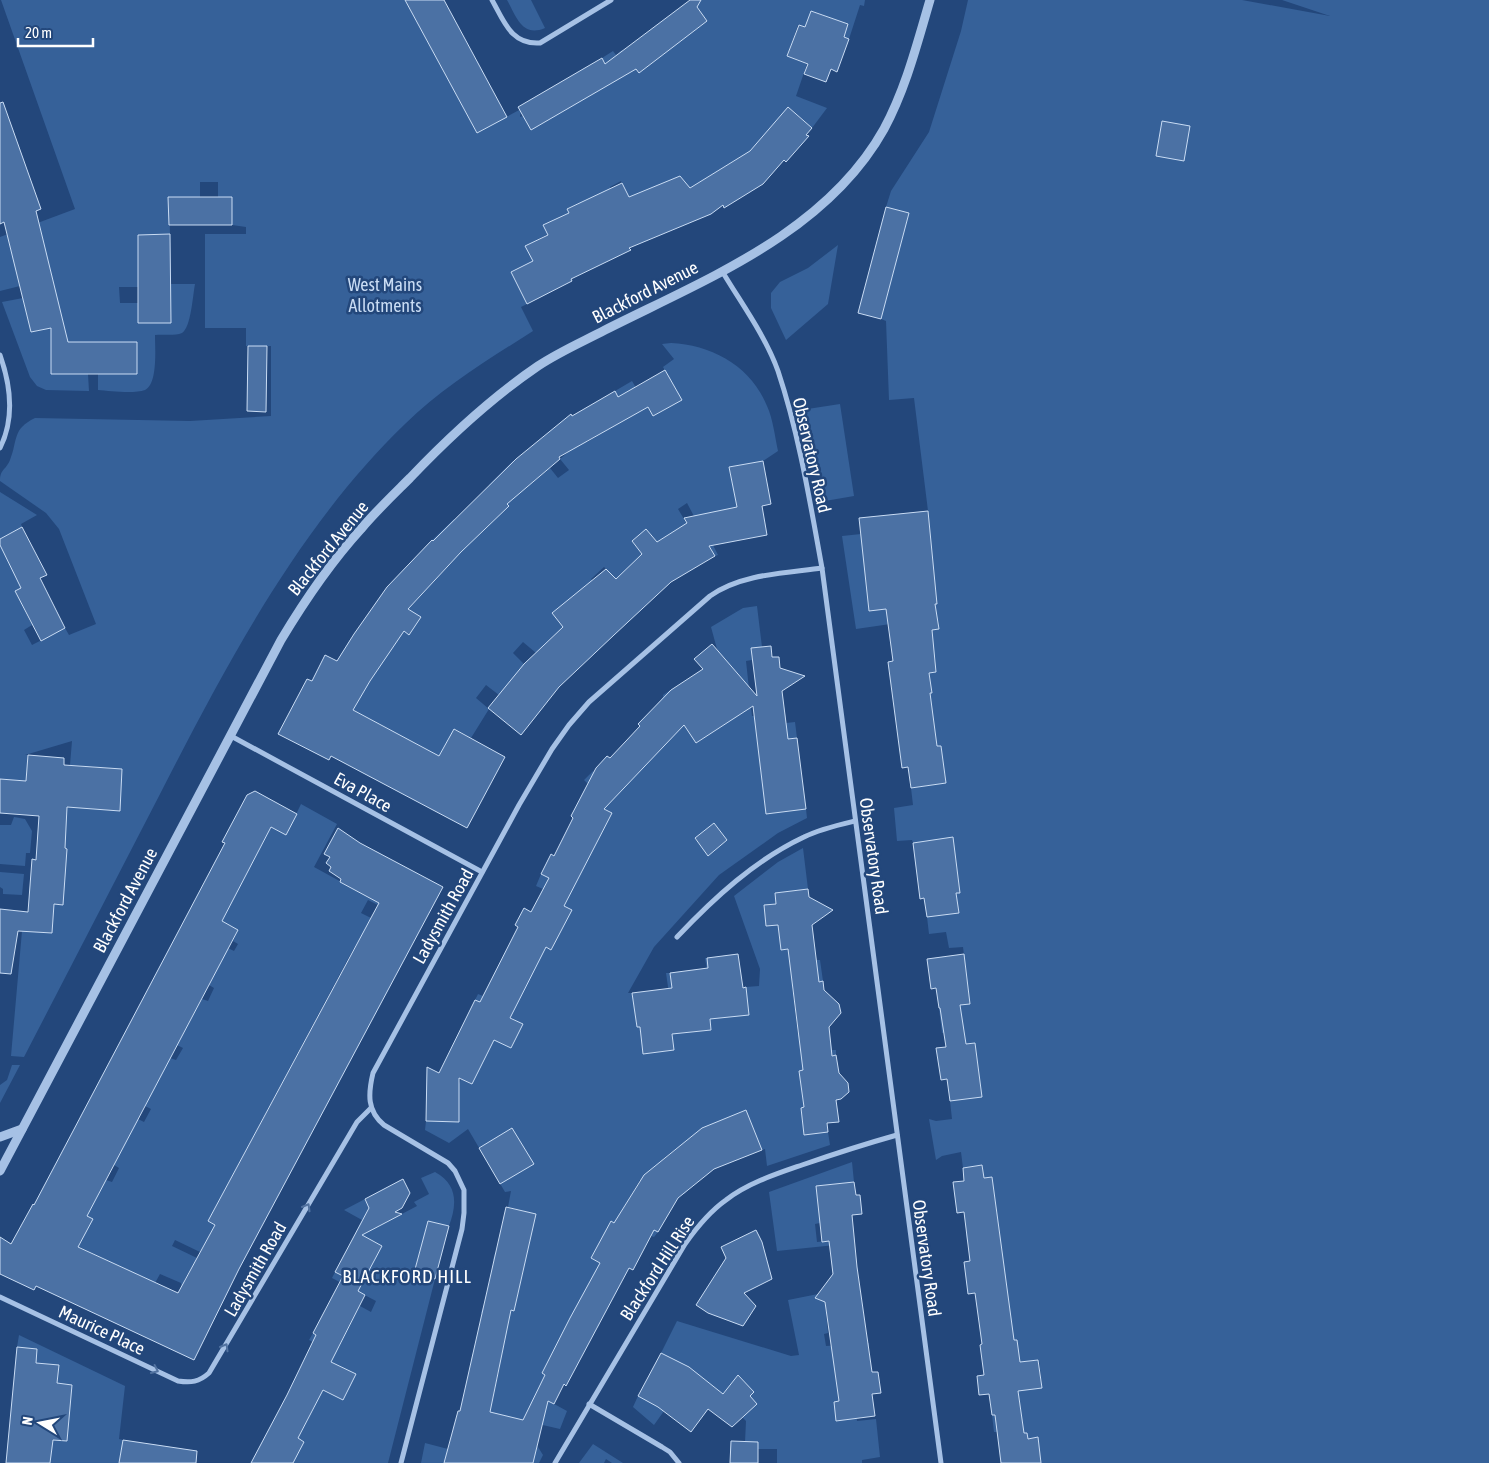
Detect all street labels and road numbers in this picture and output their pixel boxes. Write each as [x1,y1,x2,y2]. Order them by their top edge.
street label: Blackford Avenue [589,256,701,328]
street label: Observatory Road [789,395,835,515]
street label: Blackford Avenue [283,496,373,600]
street label: Eva Place [331,768,395,816]
street label: Observatory Road [855,796,893,916]
street label: Blackford Avenue [89,844,161,956]
street label: Ladysmith Road [408,865,478,967]
street label: Observatory Road [908,1198,946,1318]
street label: Blackford Hill Rise [615,1212,699,1324]
street label: Ladysmith Road [220,1218,290,1320]
street label: Maurice Place [56,1301,148,1359]

